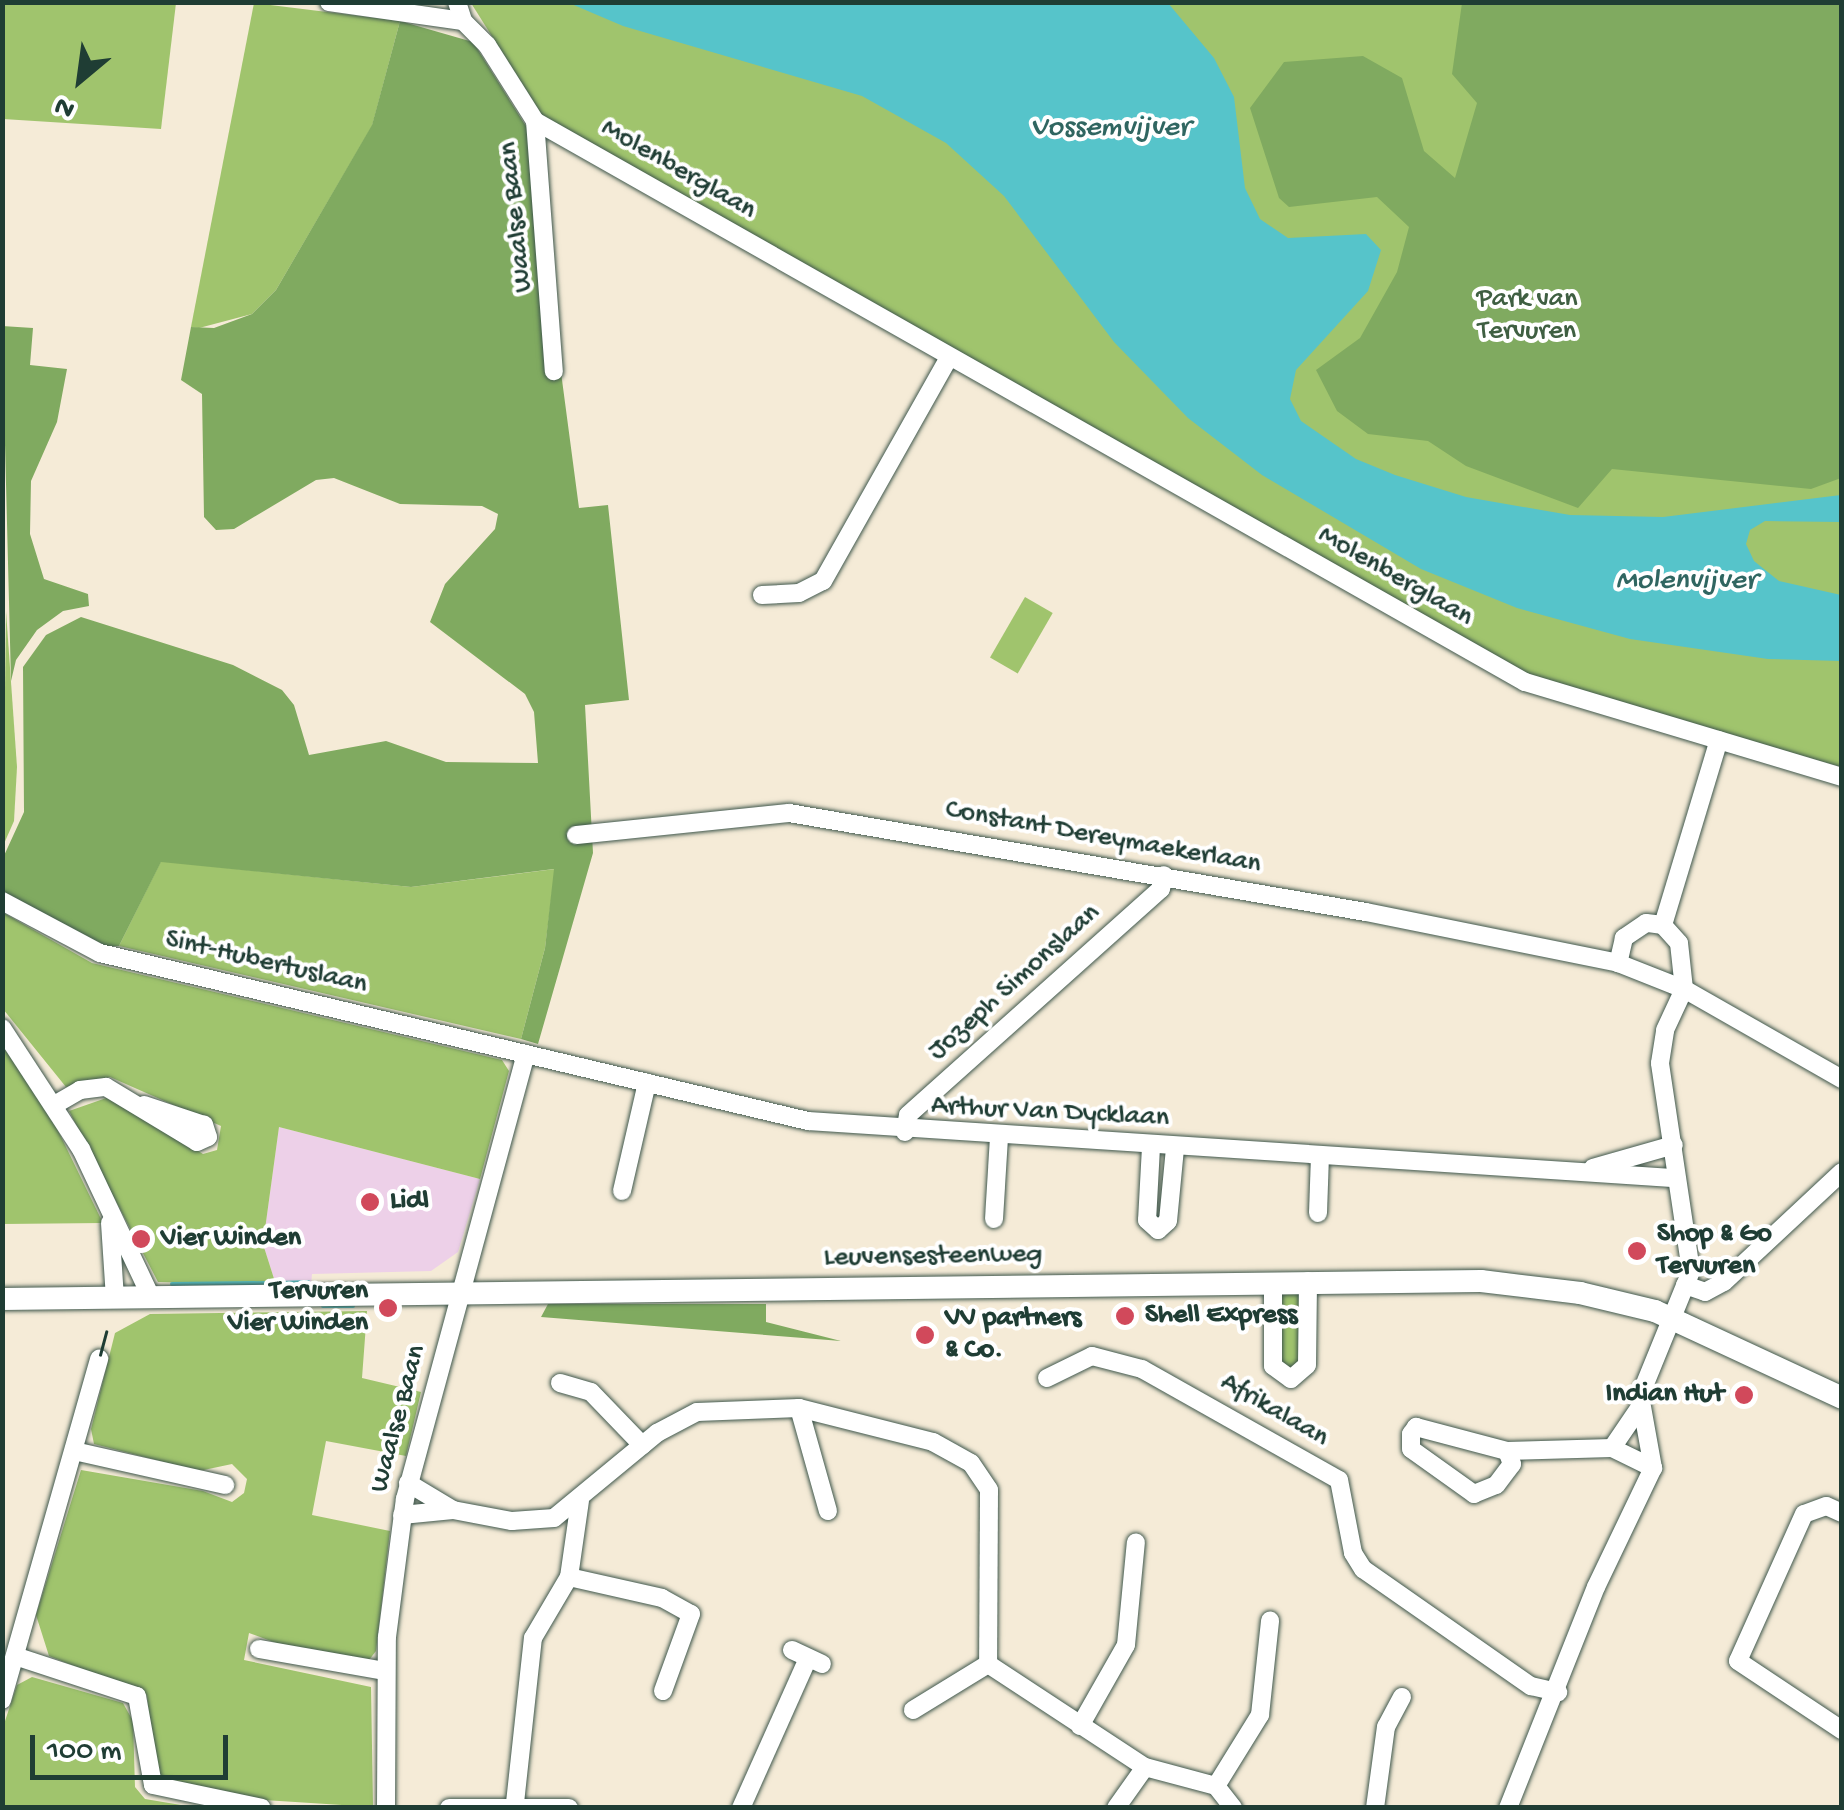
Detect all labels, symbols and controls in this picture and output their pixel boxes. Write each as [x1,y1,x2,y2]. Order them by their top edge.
north arrow [30,30,130,130]
text: N [49,88,81,126]
water label: Vossemvijver [1031,111,1189,147]
street label: Molenberglaan [594,112,762,228]
street label: Waalse Baan [492,140,542,294]
park label: Park van Tervuren [1476,283,1578,349]
street label: Molenberglaan [1311,519,1479,635]
water label: Molenvijver [1616,564,1756,600]
street label: Constant Dereymaekerlaan [943,794,1263,882]
street label: Jozeph Simonslaan [922,897,1108,1069]
street label: Sint-Hubertuslaan [162,923,370,1003]
street label: Arthur Van Dycklaan [930,1090,1170,1136]
place label: Lidl [390,1185,429,1219]
marker: Lidl [359,1191,381,1213]
place label: Shop & Go Tervuren [1657,1218,1772,1284]
place label: Vier Winden [161,1222,301,1256]
marker: Vier Winden [130,1228,152,1250]
street label: Leuvensesteenweg [823,1238,1043,1276]
marker: Shop & Go Tervuren [1626,1240,1648,1262]
place label: Tervuren Vier Winden [228,1275,368,1341]
marker: Tervuren Vier Winden [377,1297,399,1319]
place label: Shell Express [1145,1299,1297,1333]
place label: VV partners & Co. [945,1302,1081,1368]
marker: Shell Express [1114,1305,1136,1327]
marker: VV partners & Co. [914,1324,936,1346]
street label: Waalse Baan [363,1342,435,1496]
street label: Afrikalaan [1214,1367,1334,1455]
place label: Indian Hut [1605,1378,1724,1412]
marker: Indian Hut [1733,1384,1755,1406]
scale bar [35,1715,232,1777]
text: 100 m [47,1735,122,1770]

